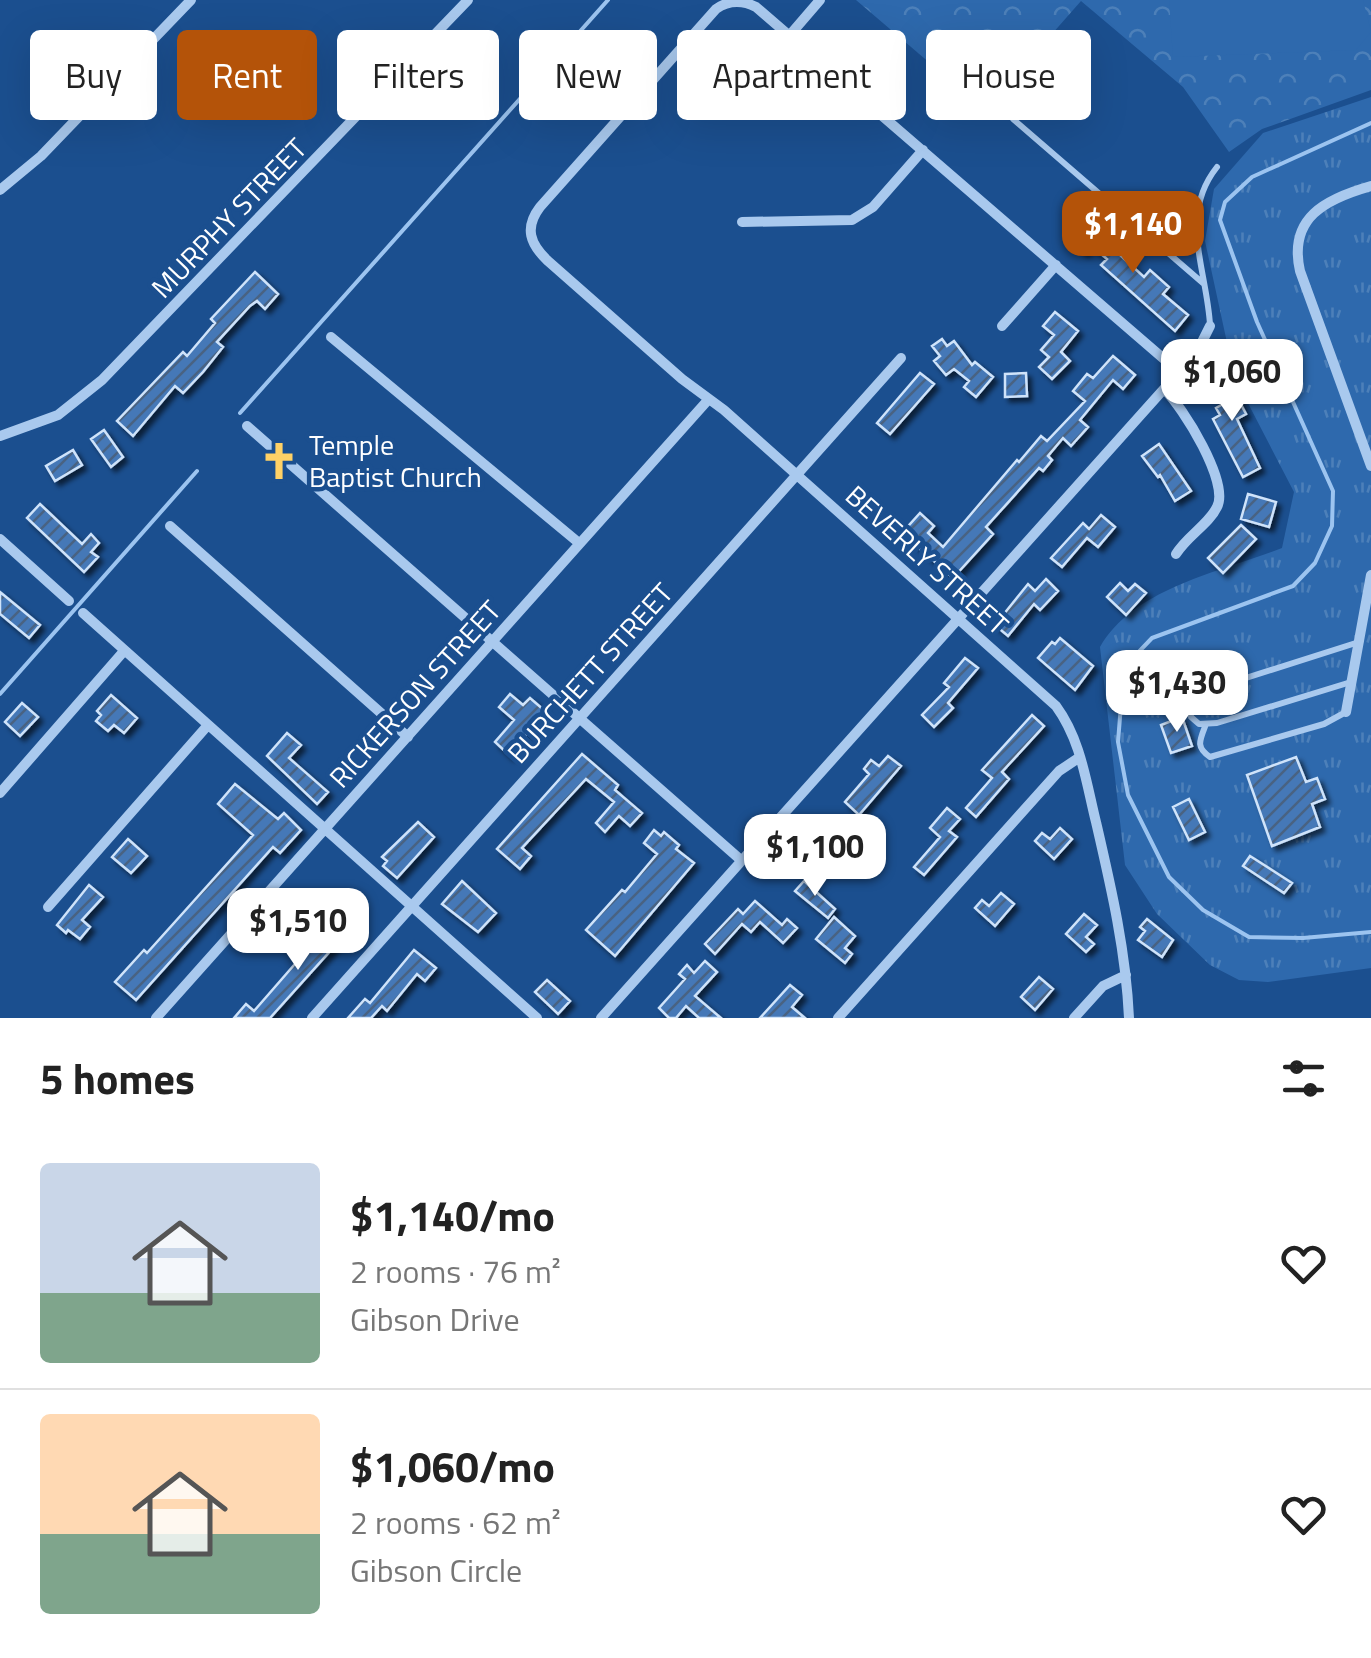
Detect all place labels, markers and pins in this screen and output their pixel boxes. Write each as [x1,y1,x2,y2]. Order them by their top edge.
pin: $1,140 [1052,191,1214,276]
pin: $1,060 [1151,339,1313,424]
place label: Temple Baptist Church [309,423,482,498]
church icon: Temple Baptist Church [258,440,300,482]
pin: $1,430 [1096,650,1258,735]
pin: $1,100 [734,814,896,899]
pin: $1,510 [217,888,379,973]

